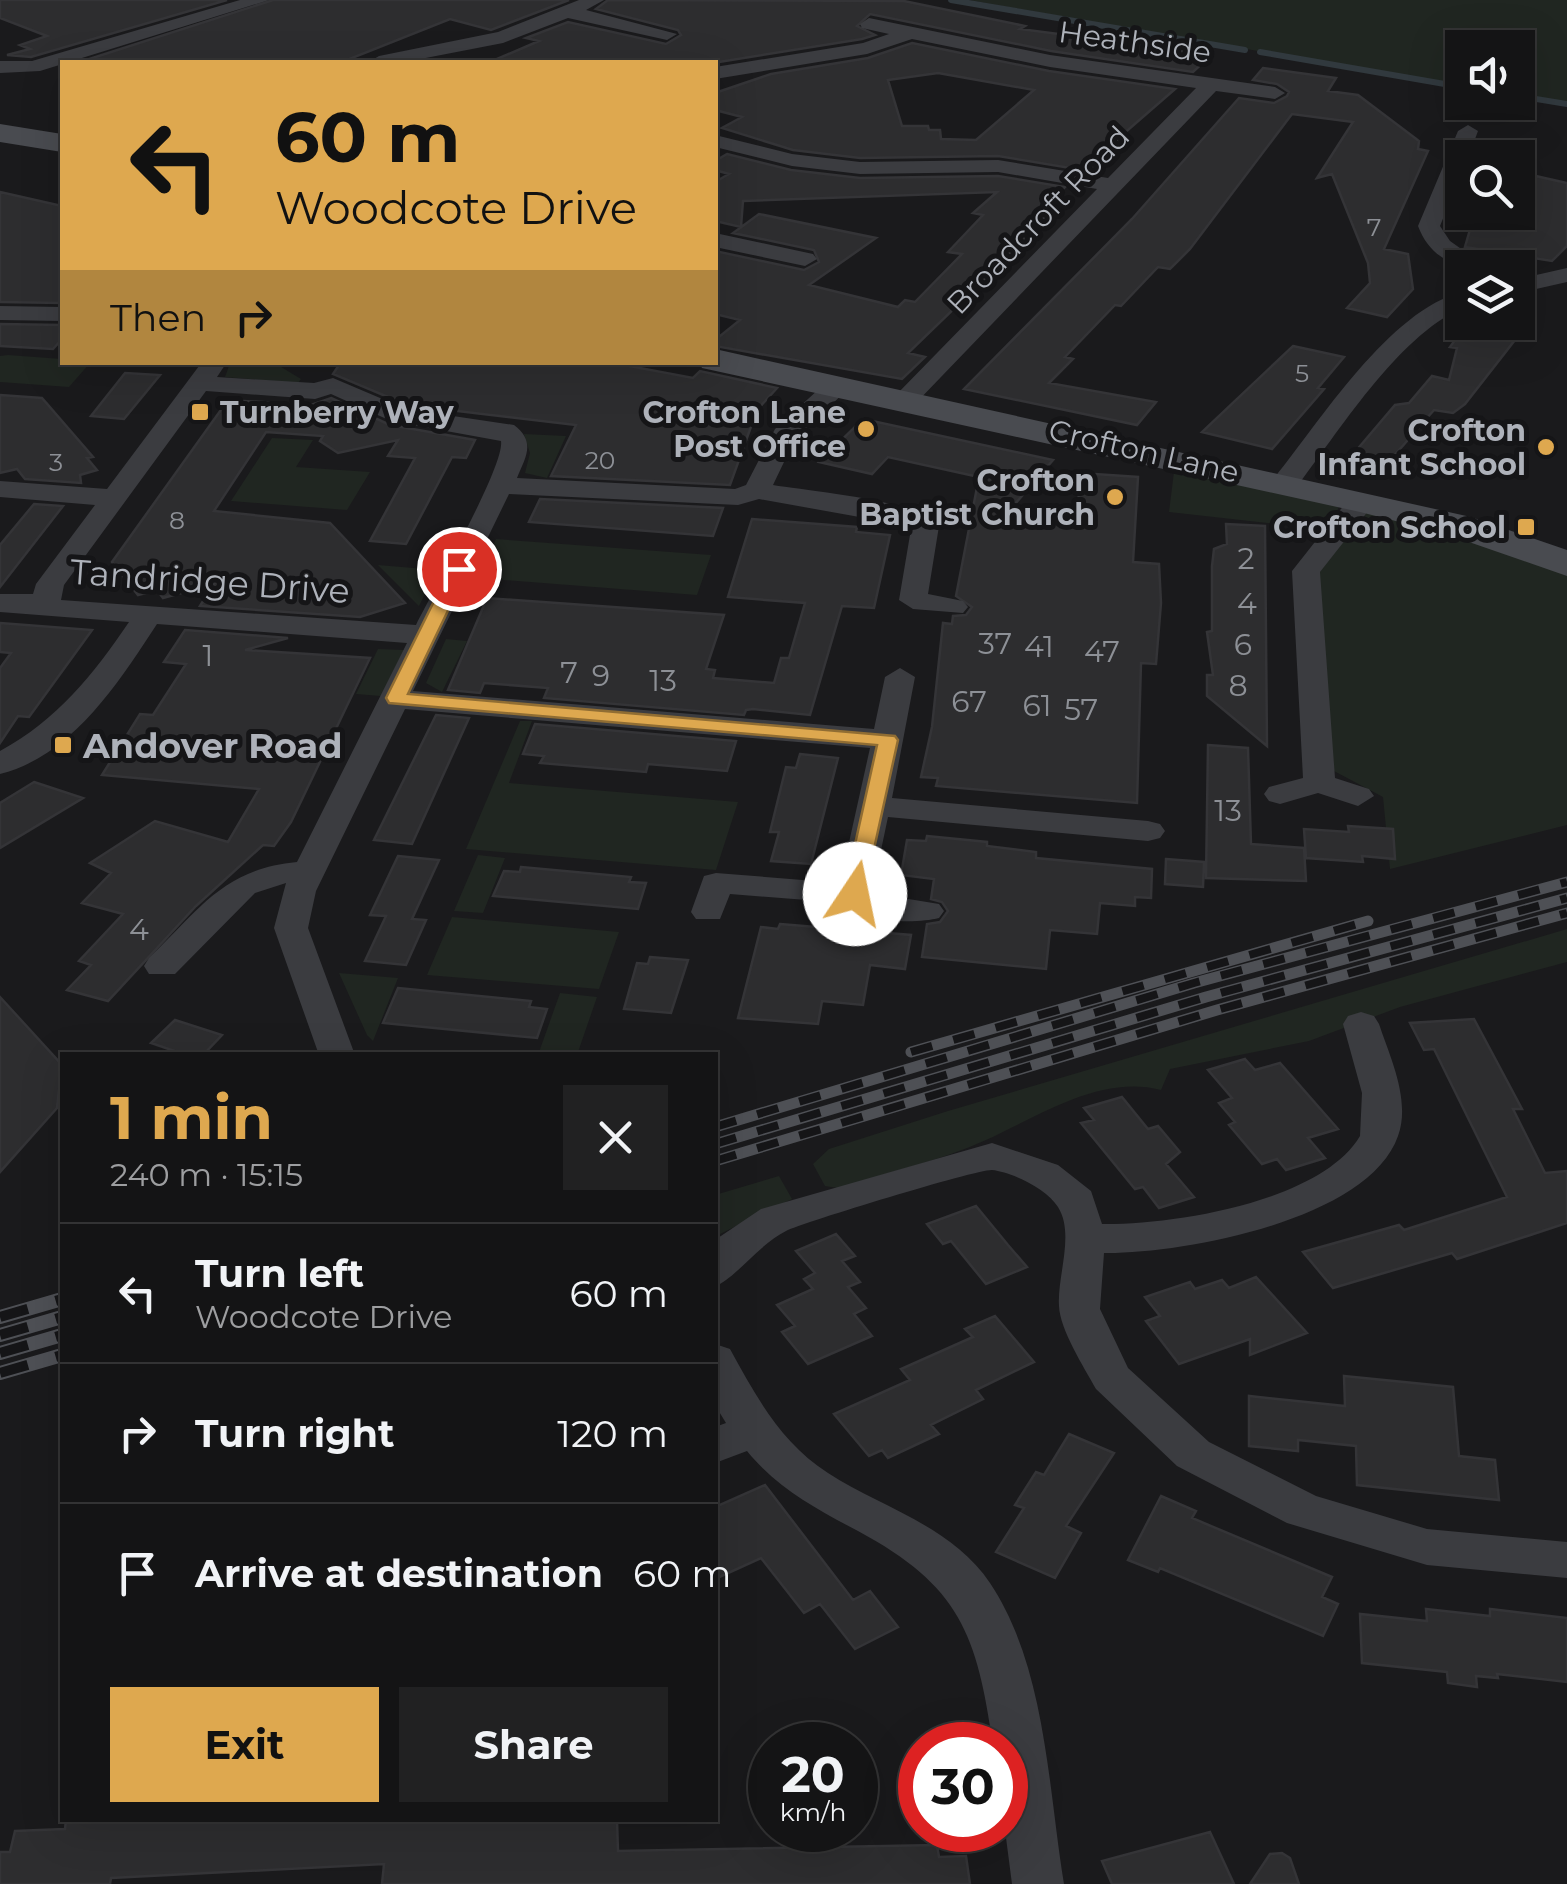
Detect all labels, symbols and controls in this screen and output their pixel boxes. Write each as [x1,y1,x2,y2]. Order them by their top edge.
street label: Heathside [1056,13,1214,71]
map controls [1445,30,1535,340]
button: sound [1445,30,1535,120]
text: 60 m [275,94,460,180]
icon: left [110,100,240,230]
street label: Broadcroft Road [939,118,1137,322]
button: search [1445,140,1535,230]
text: Woodcote Drive [275,180,637,235]
house number: 7 [1367,212,1381,242]
button: layers [1445,250,1535,340]
icon: right [226,290,281,345]
text: Then [110,294,206,341]
house number: 5 [1295,358,1309,388]
place label: Turnberry Way [220,394,455,431]
place label: Crofton Lane Post Office [642,394,846,465]
marker: Turnberry Way [189,401,211,423]
street label: Crofton Lane [1045,411,1243,491]
place label: Crofton Infant School [1317,412,1526,483]
marker: Crofton Lane Post Office [855,418,877,440]
marker: Crofton Infant School [1535,436,1557,458]
house number: 20 [585,445,615,475]
house number: 3 [49,447,63,477]
place label: Crofton Baptist Church [859,462,1095,533]
marker: Crofton Baptist Church [1104,486,1126,508]
house number: 8 [169,505,185,535]
place label: Crofton School [1273,509,1506,546]
marker: Crofton School [1515,516,1537,538]
pin [417,527,502,612]
house number: 2 [1237,540,1255,577]
icon: arrive [432,542,487,597]
street label: Tandridge Drive [69,550,351,612]
house number: 4 [1237,585,1257,622]
house number: 37 [978,625,1012,662]
house number: 6 [1234,626,1252,663]
house number: 41 [1024,628,1054,665]
house number: 47 [1084,633,1120,670]
house number: 1 [203,637,213,674]
house number: 7 [560,654,578,691]
house number: 9 [592,657,610,694]
house number: 13 [649,662,677,699]
house number: 8 [1228,667,1248,704]
house number: 67 [951,683,987,720]
house number: 61 [1022,687,1052,724]
house number: 57 [1064,691,1098,728]
place label: Andover Road [82,724,343,767]
marker: Andover Road [52,734,74,756]
house number: 13 [1214,792,1242,829]
position arrow [803,842,907,946]
house number: 4 [129,911,149,948]
text: 1 min [110,1081,273,1154]
button: close [563,1085,668,1190]
text: 240 m · 15:15 [110,1155,303,1194]
text: Turn left [195,1250,364,1297]
icon: left [110,1266,165,1321]
text: 60 m [569,1270,668,1317]
text: Woodcote Drive [195,1297,452,1336]
icon: right [110,1406,165,1461]
text: Turn right [195,1410,394,1457]
text: 120 m [557,1410,668,1457]
icon: arrive [110,1546,165,1601]
text: Arrive at destination [195,1550,603,1597]
text: 60 m [633,1550,731,1597]
button: Exit [110,1687,379,1802]
button: Share [399,1687,668,1802]
speed limit sign: 30 [898,1722,1028,1852]
text: 20 [781,1744,845,1805]
text: km/h [780,1797,846,1827]

